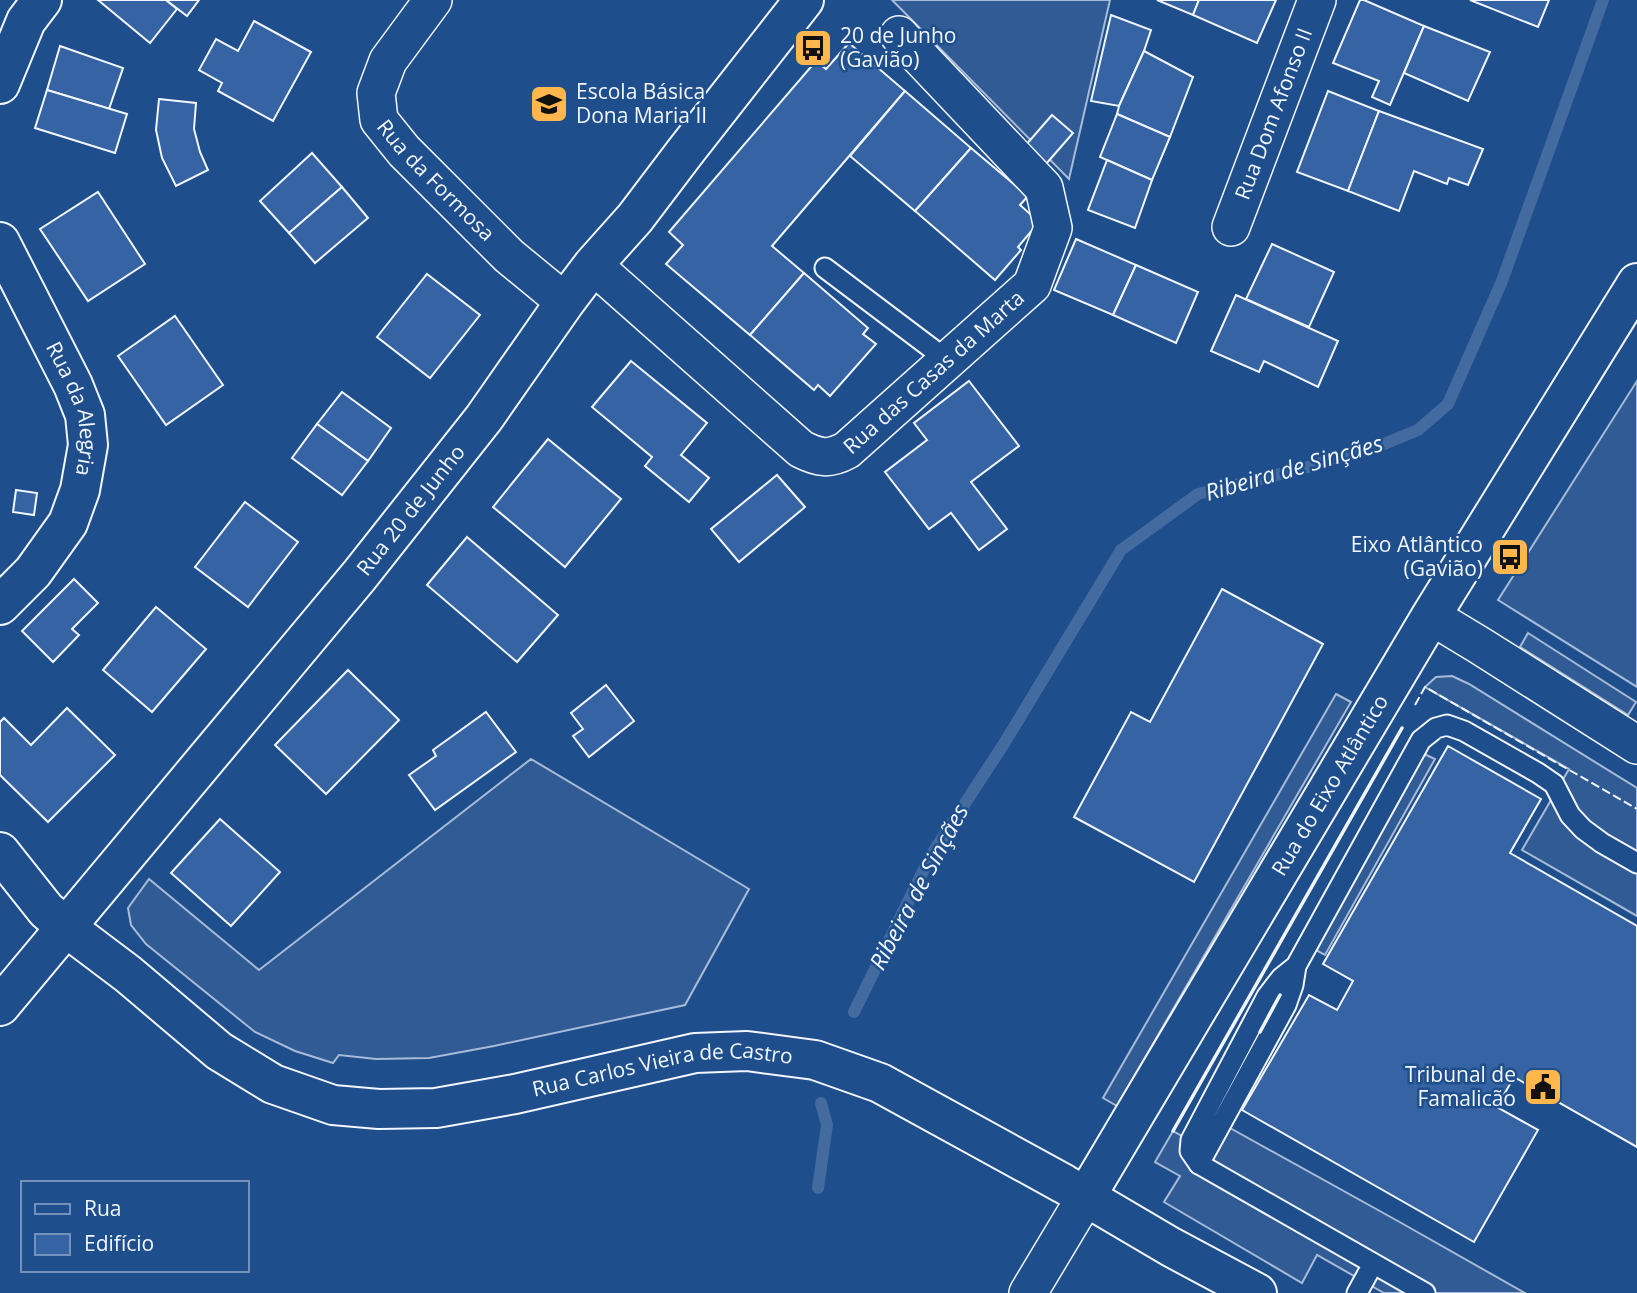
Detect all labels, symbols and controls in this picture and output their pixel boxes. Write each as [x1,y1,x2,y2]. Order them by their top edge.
place label: 20 de Junho (Gavião) [840,21,956,73]
street label: Rua Dom Afonso II [1228,24,1318,203]
bus stop icon: 20 de Junho (Gavião) [792,27,834,69]
place label: Escola Básica Dona Maria II [576,77,707,129]
school or university icon: Escola Básica Dona Maria II [528,83,570,125]
street label: Rua da Formosa [371,113,501,247]
street label: Rua das Casas da Marta [837,283,1030,460]
street label: Rua da Alegria [40,337,103,478]
water label: Ribeira de Sinçães [1201,426,1387,508]
street label: Rua 20 de Junho [350,438,471,581]
place label: Eixo Atlântico (Gavião) [1351,530,1483,582]
bus stop icon: Eixo Atlântico (Gavião) [1489,536,1531,578]
street label: Rua do Eixo Atlântico [1265,689,1394,881]
water label: Ribeira de Sinçães [861,798,975,975]
street label: Rua Carlos Vieira de Castro [529,1036,795,1103]
place label: Tribunal de Famalicão [1405,1060,1516,1112]
public building icon: Tribunal de Famalicão [1522,1066,1564,1108]
legend [21,1181,248,1272]
text: Rua [84,1194,122,1222]
text: Edifício [84,1229,154,1257]

